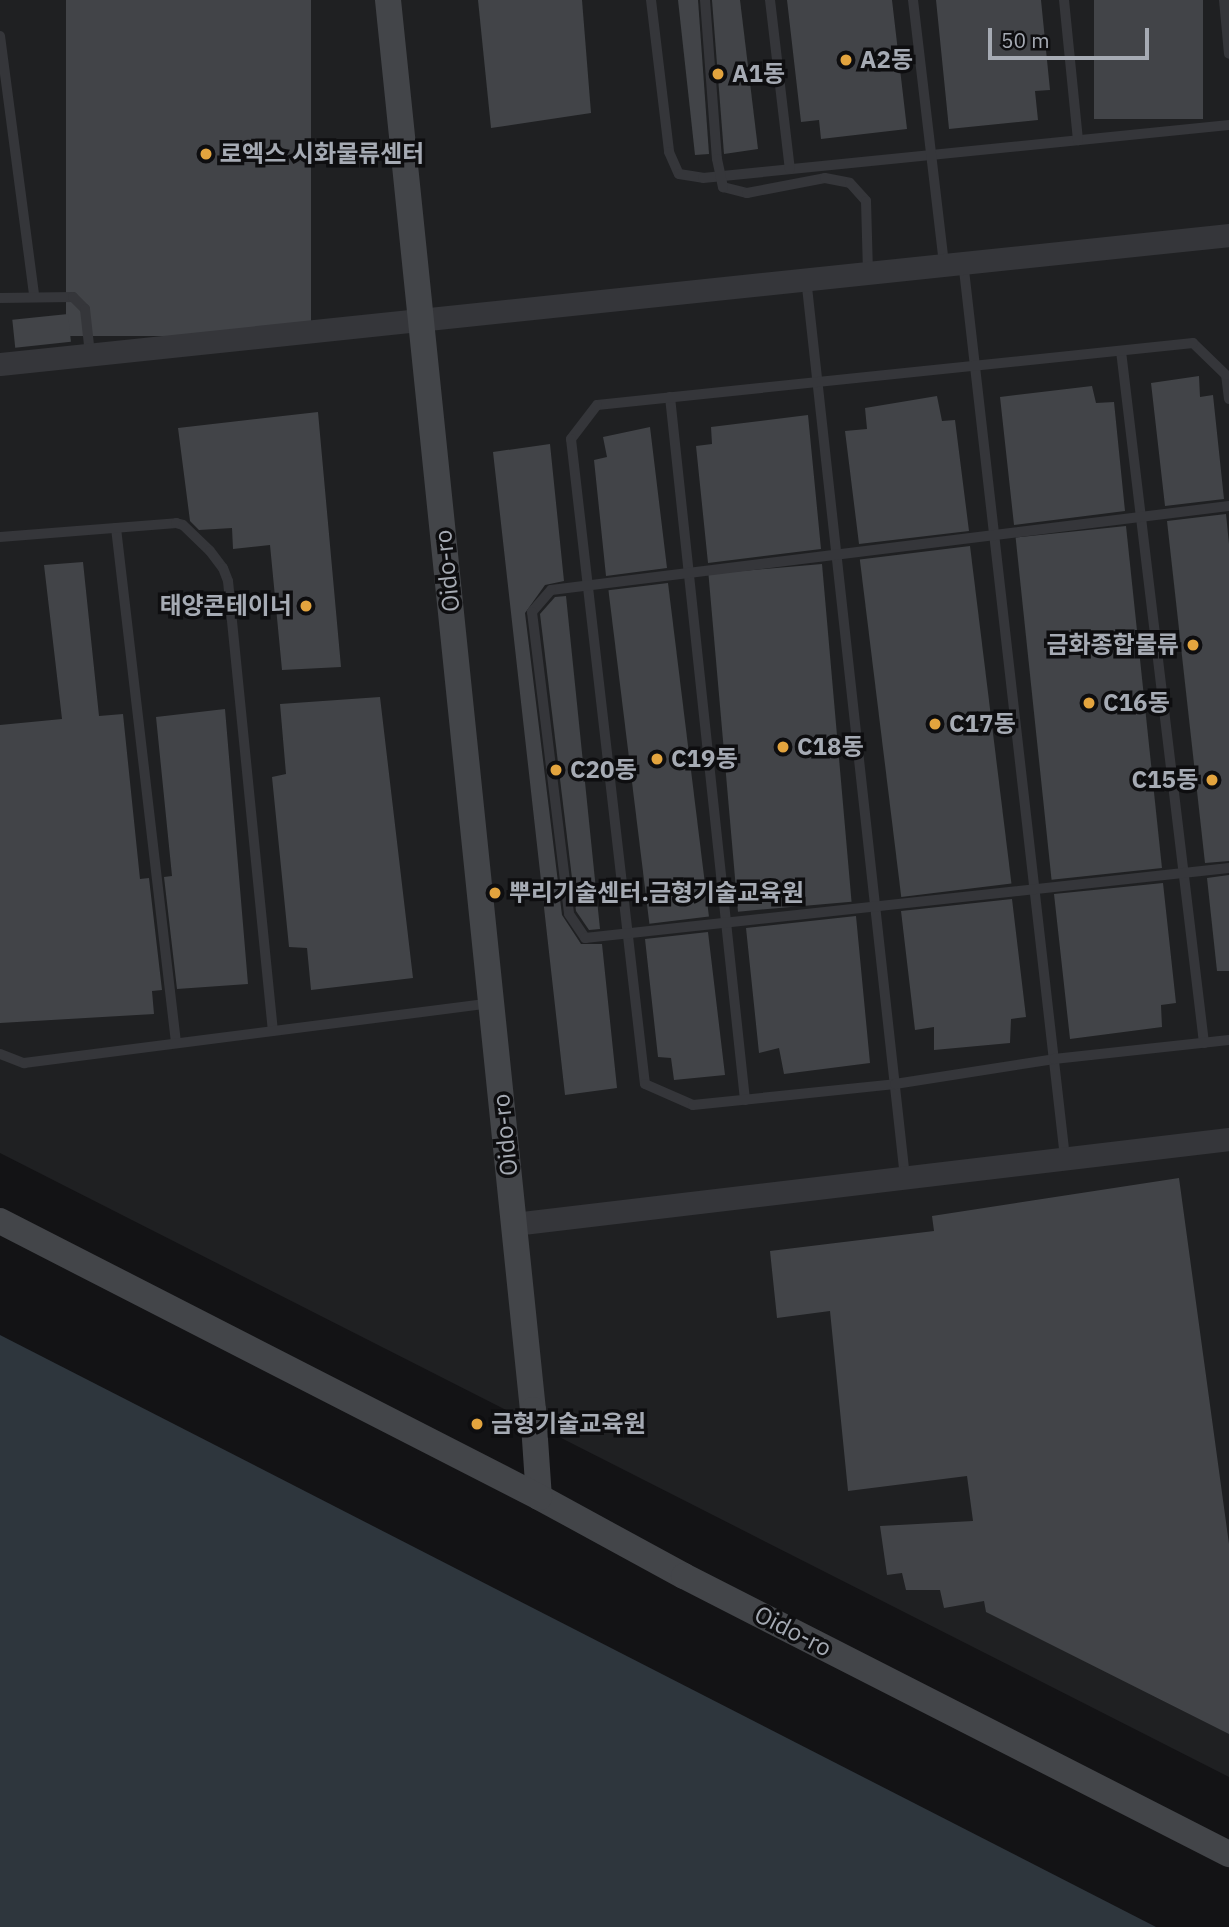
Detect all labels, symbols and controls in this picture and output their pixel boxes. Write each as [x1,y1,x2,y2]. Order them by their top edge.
scale bar [991,14,1152,58]
text: 50 m [1001,26,1050,54]
place label: A2동 [860,46,913,74]
marker: A2동 [838,52,854,68]
place label: A1동 [732,60,785,88]
marker: A1동 [710,66,726,82]
place label: 로엑스 시화물류센터 [220,140,424,168]
marker: 로엑스 시화물류센터 [198,146,214,162]
street label: Oido-ro [428,529,466,613]
place label: 태양콘테이너 [160,592,292,620]
marker: 태양콘테이너 [298,598,314,614]
place label: 금화종합물류 [1047,631,1179,659]
marker: 금화종합물류 [1185,637,1201,653]
place label: C16동 [1103,689,1170,717]
marker: C16동 [1081,695,1097,711]
place label: C17동 [949,710,1016,738]
marker: C17동 [927,716,943,732]
place label: C18동 [797,733,864,761]
marker: C18동 [775,739,791,755]
place label: C19동 [671,745,738,773]
marker: C19동 [649,751,665,767]
place label: C20동 [570,756,637,784]
marker: C20동 [548,762,564,778]
place label: C15동 [1131,766,1198,794]
marker: C15동 [1204,772,1220,788]
place label: 뿌리기술센터.금형기술교육원 [509,879,803,907]
marker: 뿌리기술센터.금형기술교육원 [487,885,503,901]
street label: Oido-ro [486,1093,524,1177]
place label: 금형기술교육원 [491,1410,646,1438]
marker: 금형기술교육원 [469,1416,485,1432]
street label: Oido-ro [750,1599,836,1663]

